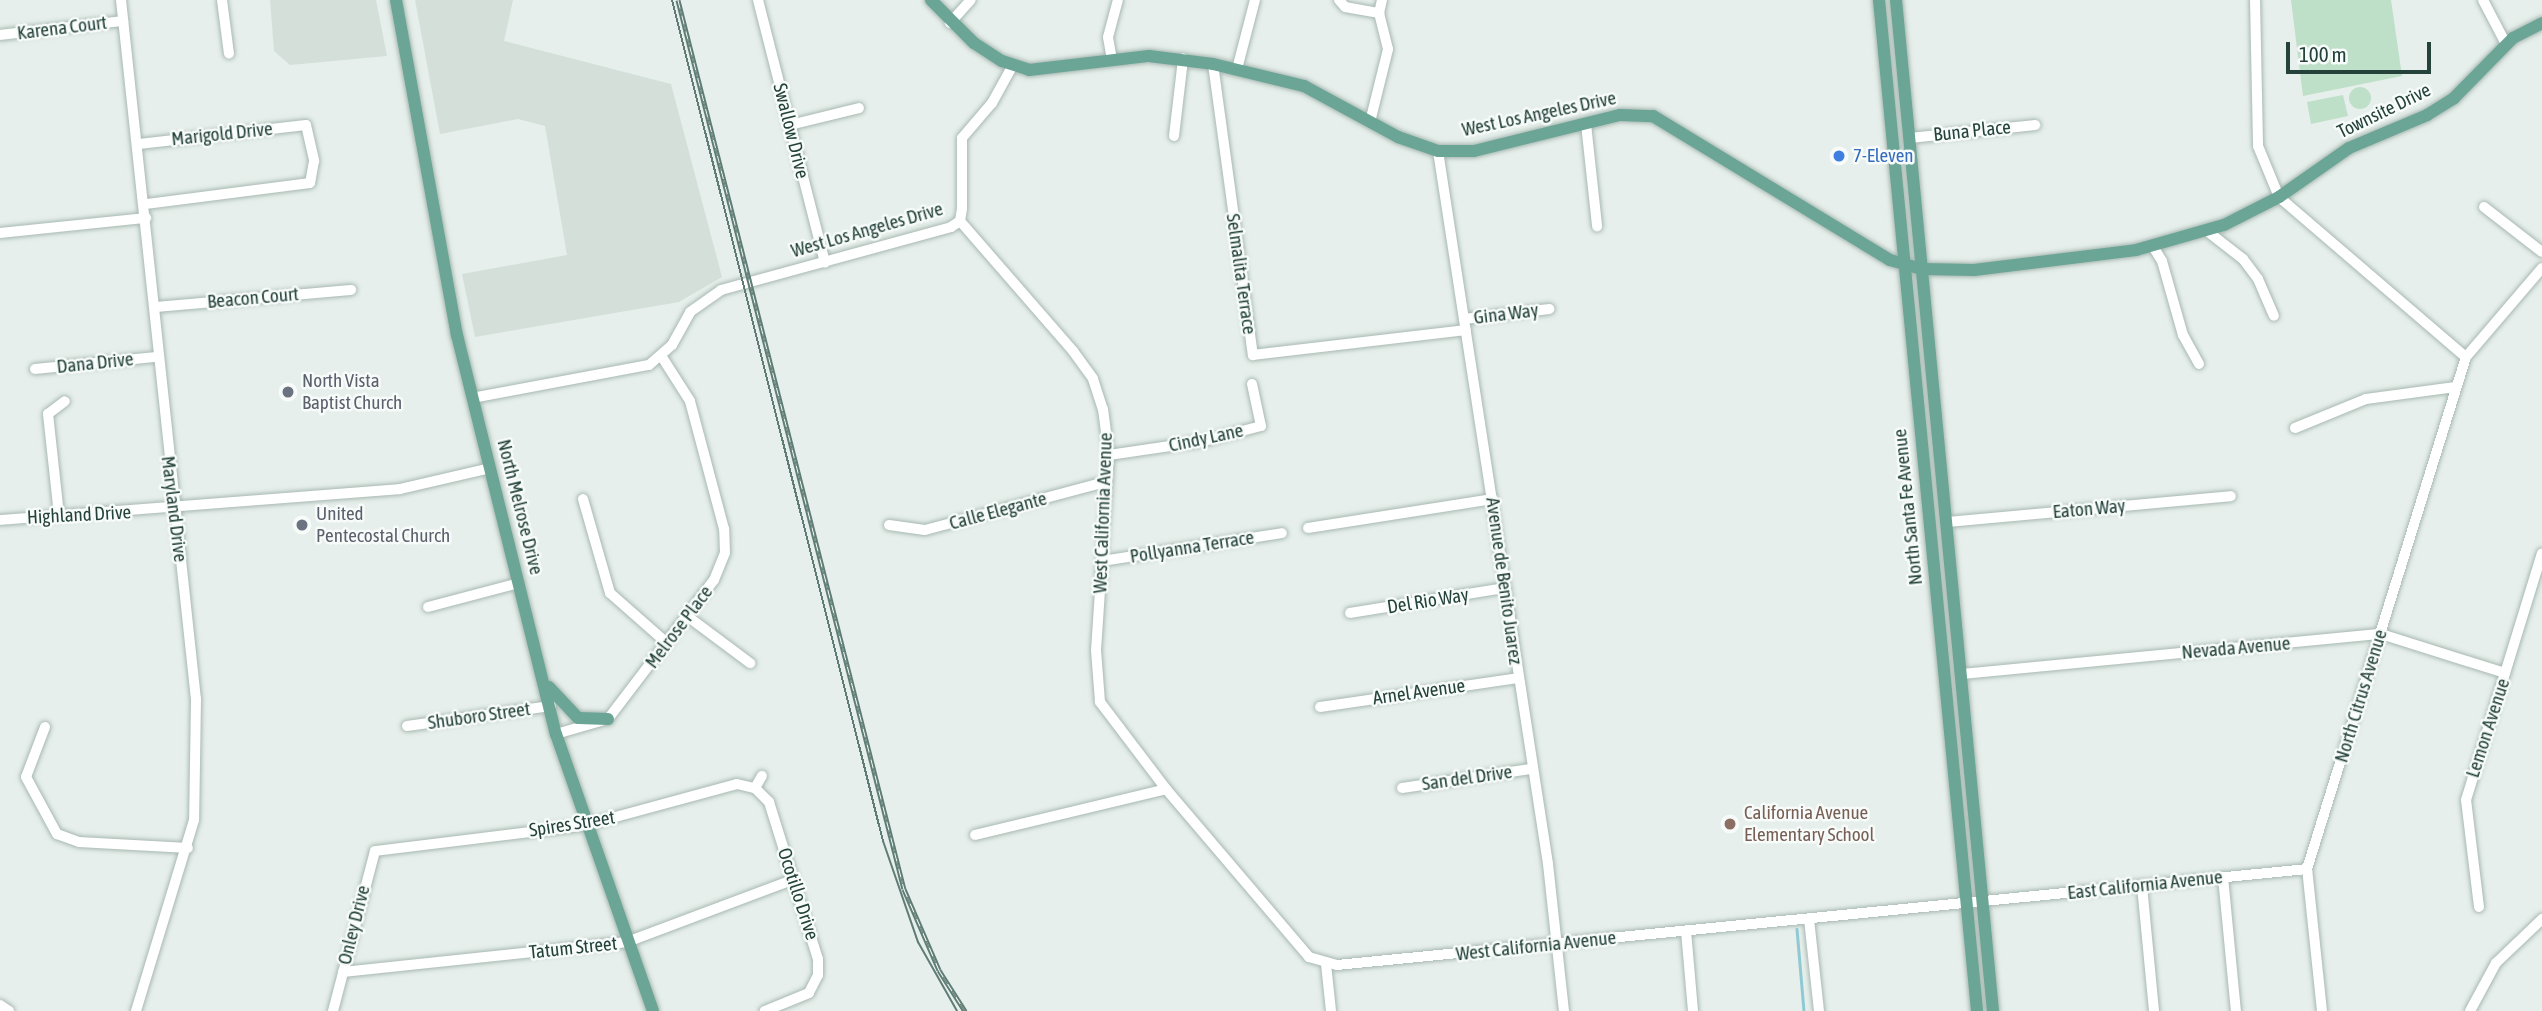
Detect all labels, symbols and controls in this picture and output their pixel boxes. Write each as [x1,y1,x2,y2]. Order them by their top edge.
street label: Karena Court [16,11,108,45]
scale bar [2290,28,2435,72]
text: 100 m [2299,42,2347,66]
street label: Townsite Drive [2334,79,2434,143]
street label: Swallow Drive [768,81,814,181]
street label: West Los Angeles Drive [1460,87,1618,141]
street label: Buna Place [1932,116,2012,146]
street label: Marigold Drive [170,117,274,151]
place label: 7-Eleven [1853,145,1914,167]
marker: 7-Eleven [1831,148,1847,164]
street label: West Los Angeles Drive [788,197,946,263]
street label: Selmalita Terrace [1221,212,1261,336]
street label: Beacon Court [206,283,300,313]
street label: Gina Way [1472,299,1540,329]
street label: Dana Drive [56,348,134,378]
place label: North Vista Baptist Church [302,370,402,414]
marker: North Vista Baptist Church [280,384,296,400]
street label: Cindy Lane [1167,419,1245,457]
street label: North Santa Fe Avenue [1888,428,1928,586]
street label: West California Avenue [1089,432,1117,594]
street label: North Melrose Drive [492,437,548,577]
street label: Maryland Drive [156,455,192,563]
street label: Calle Elegante [947,487,1049,535]
street label: Eaton Way [2052,494,2126,524]
street label: Avenue de Benito Juarez [1481,496,1527,666]
street label: Highland Drive [26,501,132,529]
place label: United Pentecostal Church [316,503,450,547]
marker: United Pentecostal Church [294,517,310,533]
street label: Pollyanna Terrace [1128,526,1256,568]
street label: Melrose Place [640,581,718,673]
street label: Del Rio Way [1386,583,1470,619]
street label: North Citrus Avenue [2330,627,2392,765]
street label: Nevada Avenue [2181,632,2291,664]
street label: Arnel Avenue [1371,674,1467,710]
street label: Lemon Avenue [2461,675,2515,781]
street label: Shuboro Street [426,698,532,734]
street label: San del Drive [1420,760,1514,796]
place label: California Avenue Elementary School [1744,802,1875,846]
street label: Spires Street [527,806,617,842]
marker: California Avenue Elementary School [1722,816,1738,832]
street label: Ocotillo Drive [772,845,824,943]
street label: East California Avenue [2066,866,2224,904]
street label: Onley Drive [333,883,375,967]
street label: West California Avenue [1455,926,1617,966]
street label: Tatum Street [528,932,618,964]

